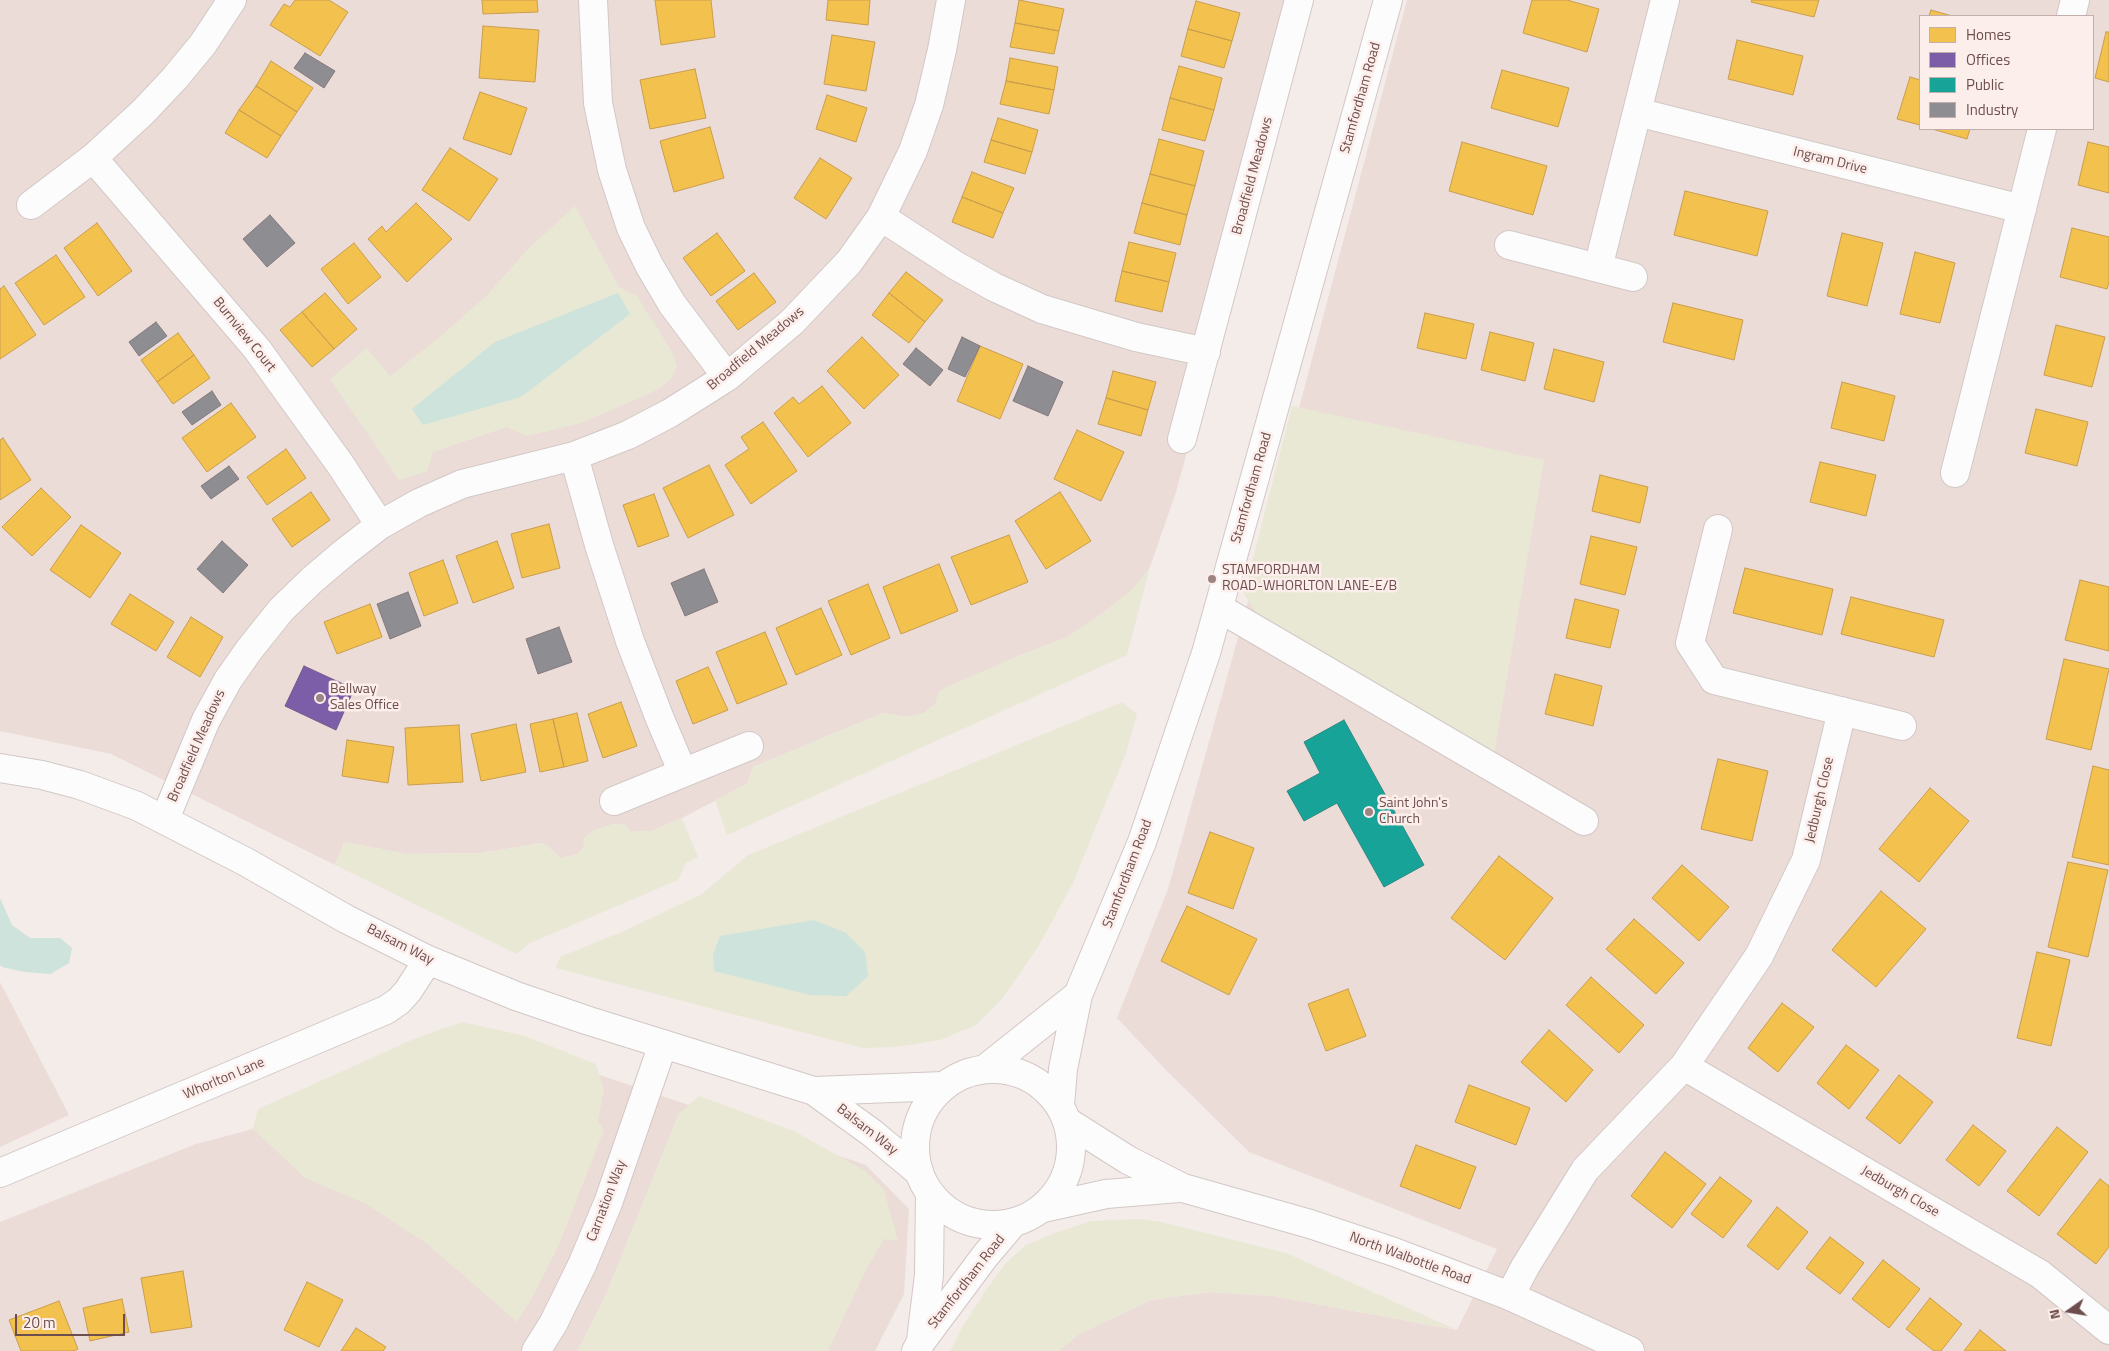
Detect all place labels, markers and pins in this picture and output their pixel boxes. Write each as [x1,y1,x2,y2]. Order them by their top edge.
place label: STAMFORDHAM ROAD-WHORLTON LANE-E/B [1222,563,1397,596]
marker: STAMFORDHAM ROAD-WHORLTON LANE-E/B [1206,573,1218,585]
place label: Bellway Sales Office [330,682,399,714]
marker: Bellway Sales Office [314,692,326,704]
place label: Saint John's Church [1379,796,1448,829]
marker: Saint John's Church [1363,806,1375,818]

